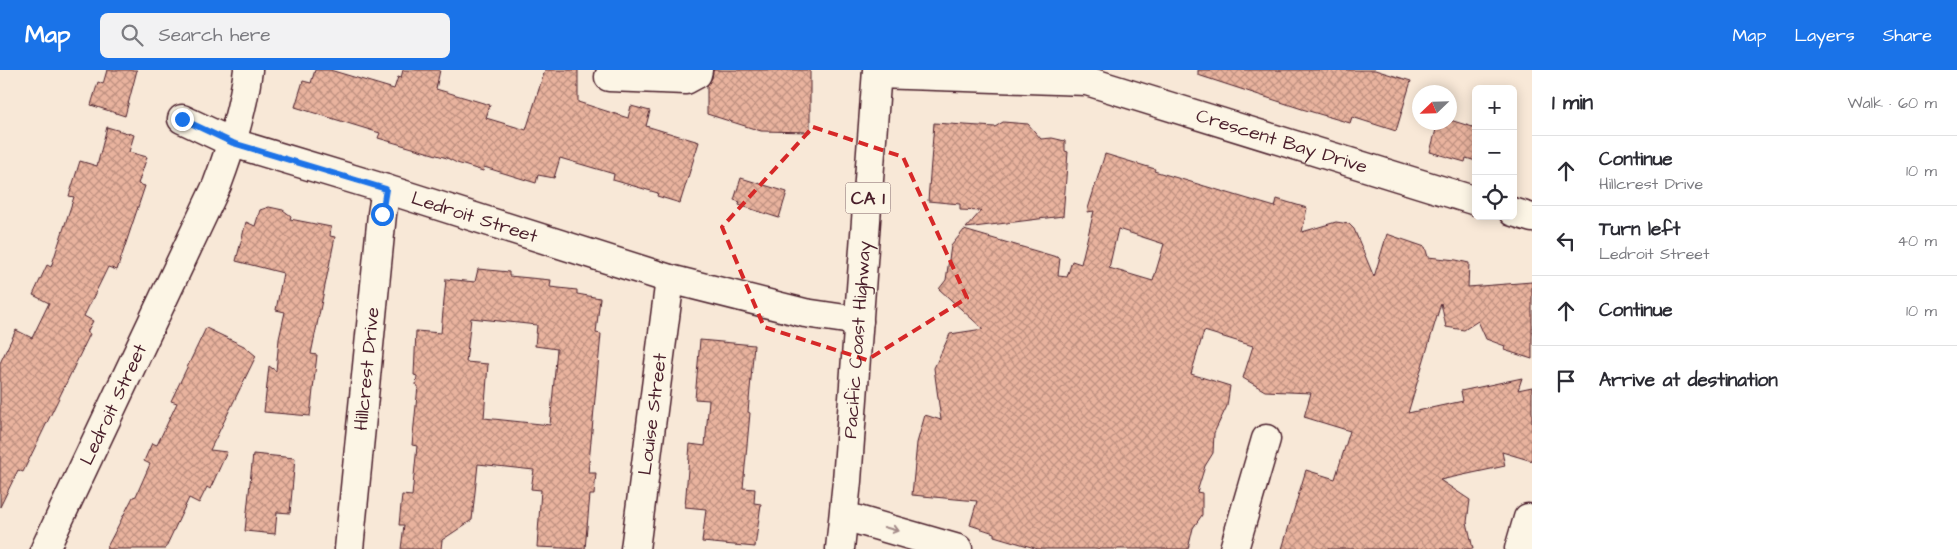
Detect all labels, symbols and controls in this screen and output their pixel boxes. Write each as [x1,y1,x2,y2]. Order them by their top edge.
search box [100,13,450,58]
text: Map [25,18,70,52]
icon: search [118,21,146,49]
text: Search here [158,22,271,49]
text: Map [1732,23,1766,48]
text: Layers [1794,23,1855,48]
text: Share [1883,23,1932,48]
north arrow [1412,85,1457,130]
map controls [1472,85,1517,220]
button: + [1472,85,1517,130]
text: 1 min [1552,88,1593,117]
text: Walk · 60 m [1847,92,1937,114]
street label: Crescent Bay Drive [1193,102,1371,180]
route end [171,108,194,131]
button: − [1472,130,1517,175]
text: Continue [1599,146,1673,173]
icon: ahead [1552,157,1580,185]
text: 10 m [1906,160,1937,182]
text: Hillcrest Drive [1599,173,1703,195]
button: locate [1472,175,1517,220]
road number: CA 1 [846,182,890,214]
street label: Ledroit Street [408,184,541,250]
route start [371,203,394,226]
text: Turn left [1599,216,1680,243]
icon: left [1552,227,1580,255]
text: 40 m [1897,230,1937,252]
street label: Pacific Coast Highway [837,239,879,440]
text: Ledroit Street [1599,243,1709,265]
icon: ahead [1552,297,1580,325]
text: Continue [1599,297,1673,324]
text: 10 m [1906,300,1937,322]
street label: Hillcrest Drive [347,306,386,432]
street label: Ledroit Street [73,339,154,469]
street label: Louise Street [631,351,674,477]
icon: arrive [1552,367,1580,395]
text: Arrive at destination [1599,367,1778,394]
one-way arrow [883,525,899,535]

